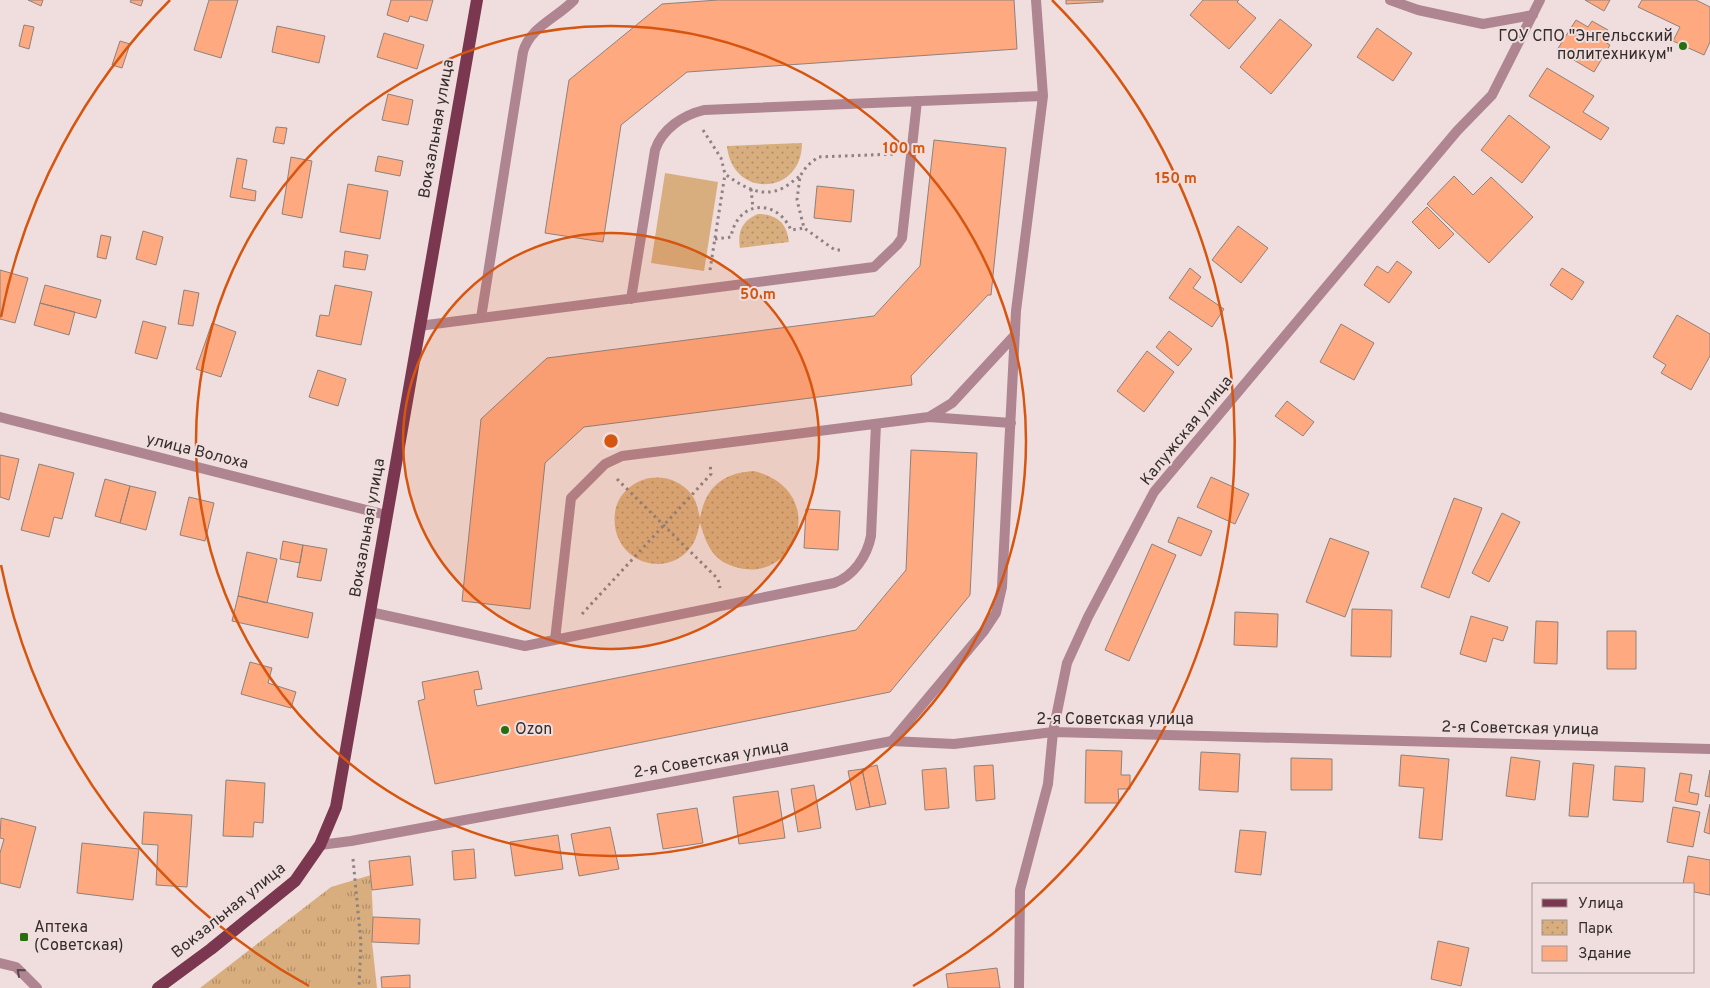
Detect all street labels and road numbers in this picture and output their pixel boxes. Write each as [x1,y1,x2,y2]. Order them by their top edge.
street label: Вокзальная улица [415,58,459,200]
street label: Калужская улица [1137,372,1237,490]
street label: улица Волоха [144,430,250,474]
street label: Вокзальная улица [346,457,390,599]
street label: 2-я Советская улица [1036,710,1194,730]
street label: 2-я Советская улица [1441,718,1599,740]
street label: 2-я Советская улица [632,736,790,784]
street label: Вокзальная улица [168,859,290,963]

